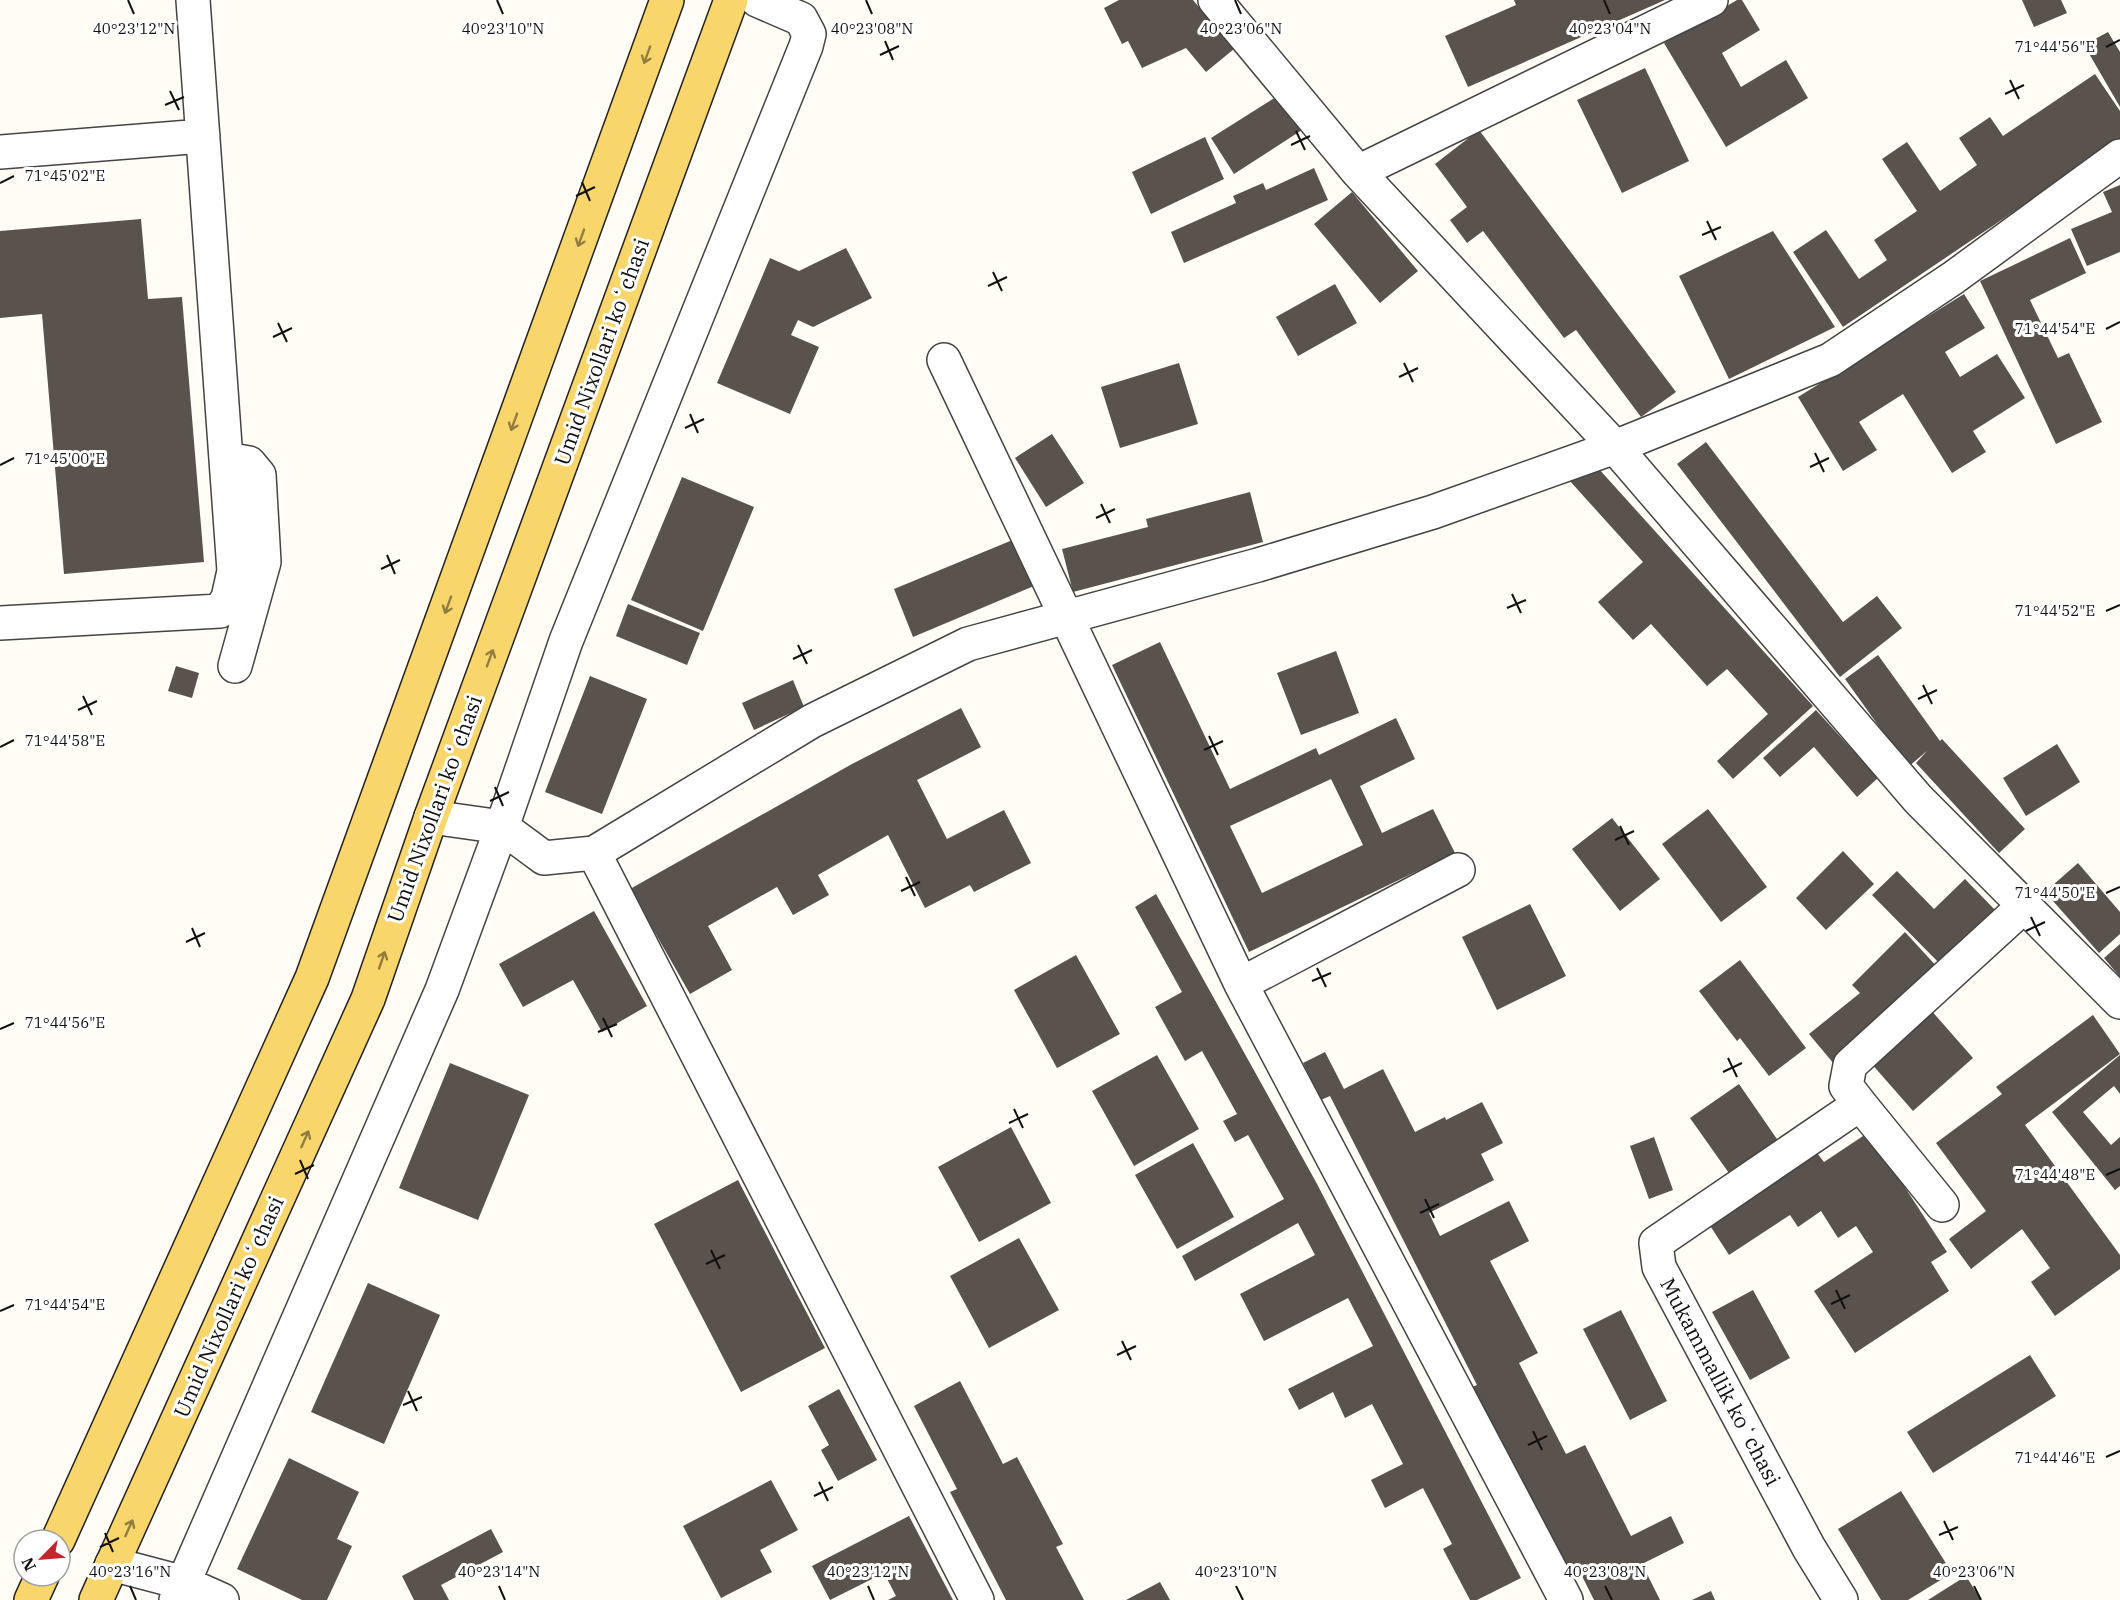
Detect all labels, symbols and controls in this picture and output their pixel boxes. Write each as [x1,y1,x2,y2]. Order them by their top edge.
text: 40°23'12"N [93,19,175,38]
text: 40°23'10"N [462,19,544,38]
text: 40°23'08"N [831,19,913,38]
text: 40°23'06"N [1200,19,1282,38]
text: 40°23'04"N [1569,19,1651,38]
text: 71°44'56"E [2015,37,2095,56]
one-way arrow [641,45,652,64]
text: 71°45'02"E [25,166,105,185]
one-way arrow [574,228,585,247]
street label: Umid Nixollari koʻchasi [547,234,655,469]
text: 71°44'54"E [2015,319,2095,338]
one-way arrow [508,412,519,430]
text: 71°45'00"E [25,449,105,468]
one-way arrow [441,595,452,614]
text: 71°44'52"E [2015,601,2095,620]
one-way arrow [485,649,496,668]
street label: Umid Nixollari koʻchasi [380,691,488,926]
text: 71°44'58"E [25,731,105,750]
text: 71°44'50"E [2015,883,2095,902]
one-way arrow [377,952,388,970]
text: 71°44'56"E [25,1013,105,1032]
one-way arrow [299,1131,311,1149]
text: 71°44'48"E [2015,1165,2095,1184]
street label: Umid Nixollari koʻchasi [167,1192,290,1422]
street label: Mukammallik koʻchasi [1654,1273,1788,1490]
text: 71°44'54"E [25,1295,105,1314]
text: 71°44'46"E [2015,1448,2095,1467]
one-way arrow [124,1519,135,1537]
north arrow [12,1528,72,1588]
text: N [17,1554,40,1574]
text: 40°23'16"N [89,1562,171,1581]
text: 40°23'14"N [458,1562,540,1581]
text: 40°23'12"N [827,1562,909,1581]
text: 40°23'10"N [1195,1562,1277,1581]
text: 40°23'08"N [1564,1562,1646,1581]
text: 40°23'06"N [1933,1562,2015,1581]

